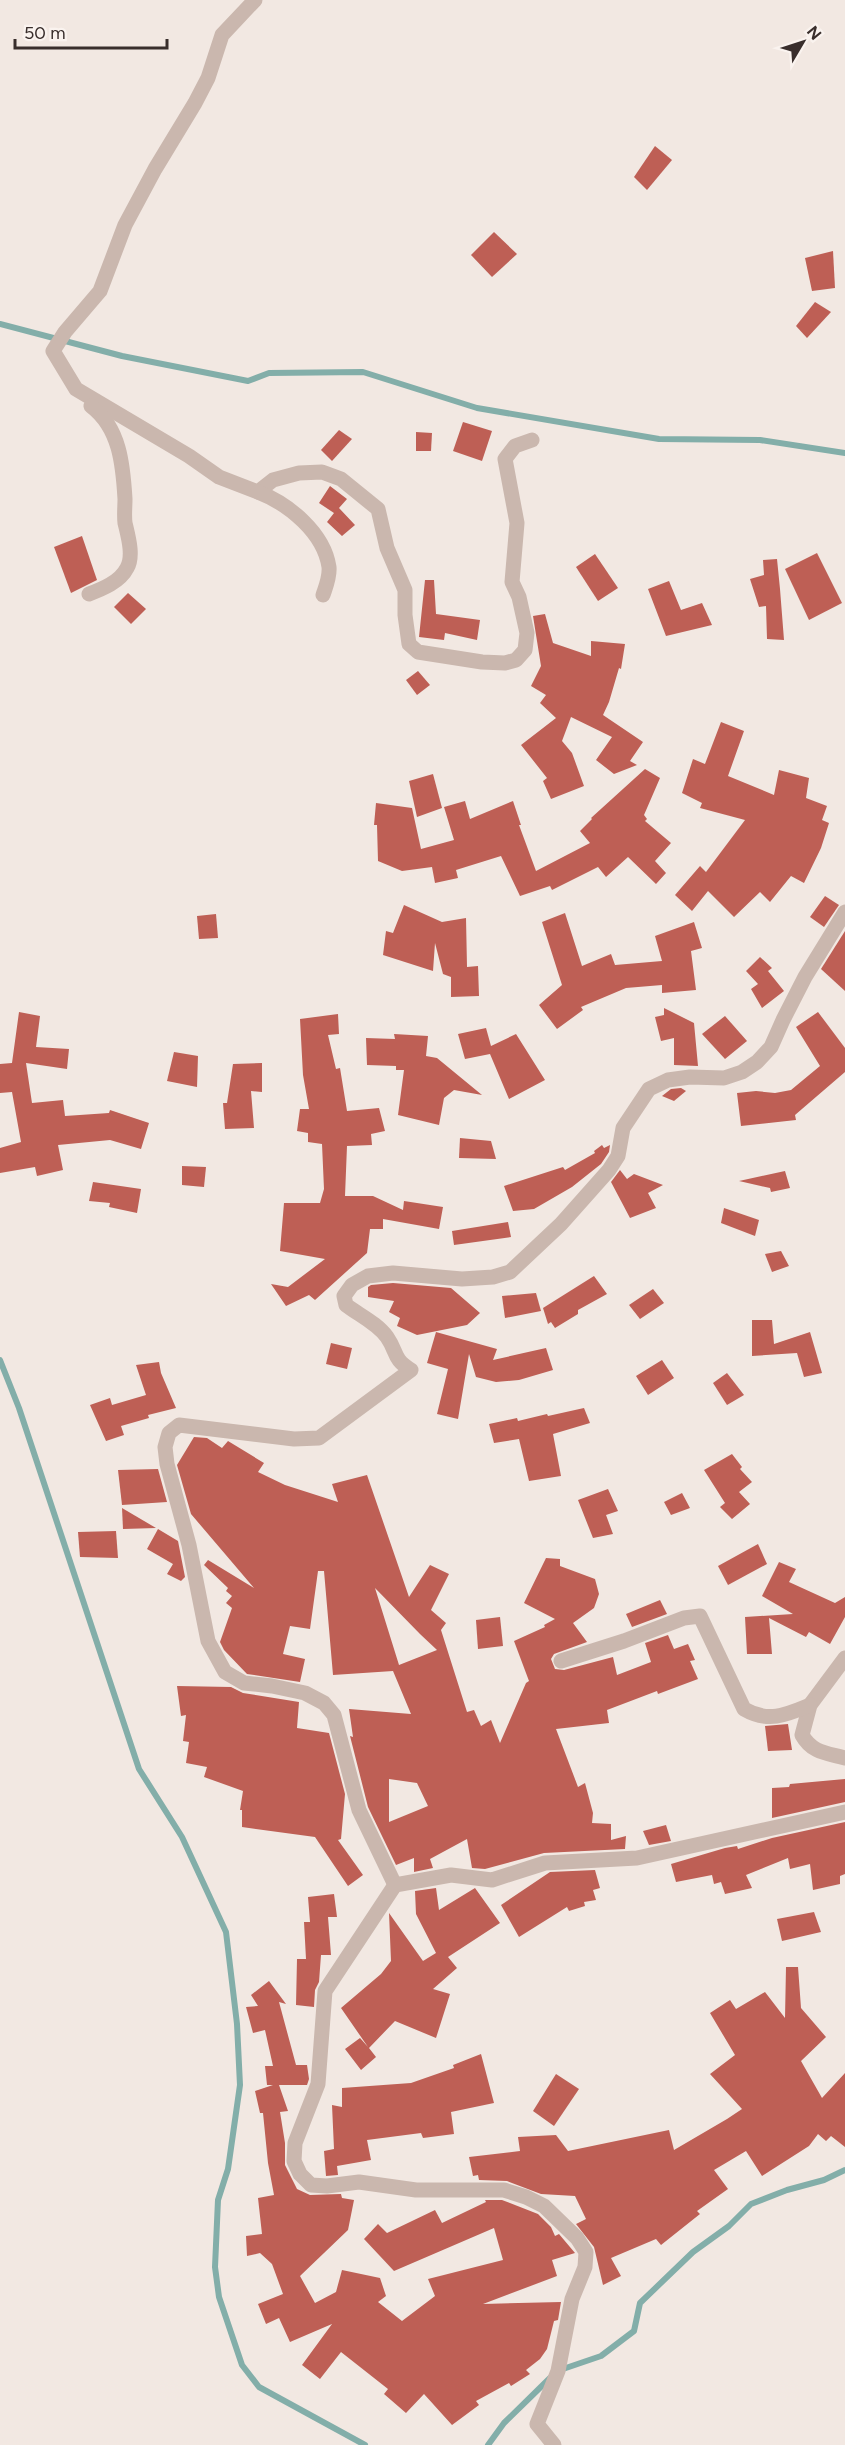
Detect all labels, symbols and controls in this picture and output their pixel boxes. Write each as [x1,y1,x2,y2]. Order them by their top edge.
scale bar [15,12,166,50]
north arrow [773,12,833,72]
text: 50 m [24,22,66,44]
text: N [803,22,826,44]

